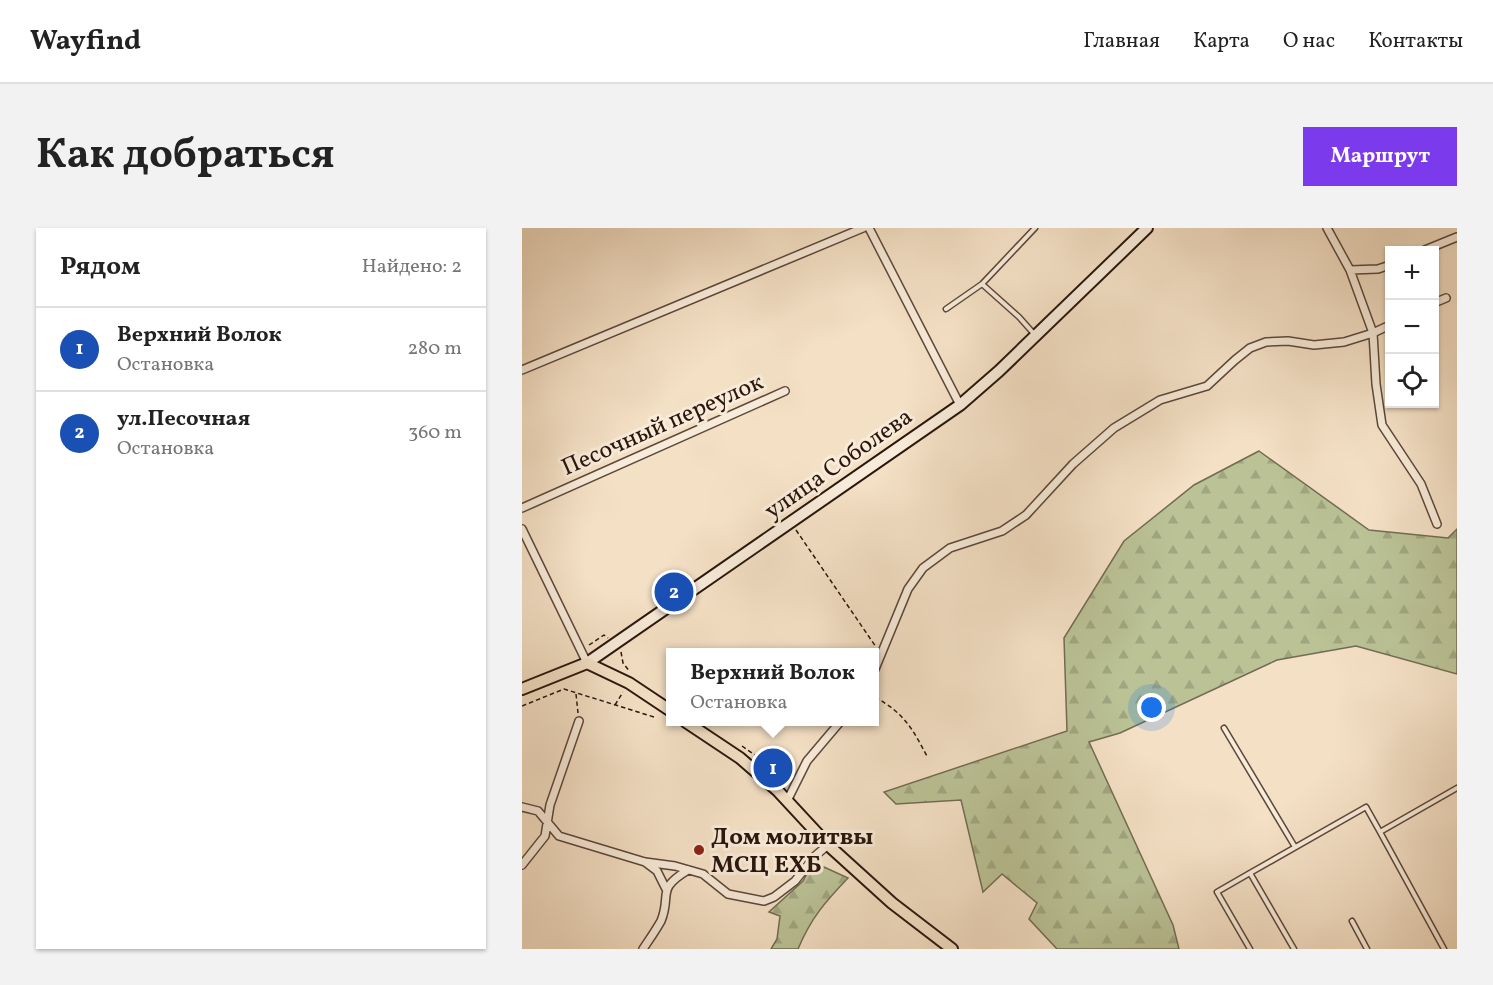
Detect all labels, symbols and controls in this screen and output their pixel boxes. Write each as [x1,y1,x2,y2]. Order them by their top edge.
text: Wayfind [30,22,141,61]
text: Главная [1083,27,1160,56]
text: Карта [1193,27,1250,56]
text: О нас [1283,27,1335,56]
text: Контакты [1368,27,1463,56]
text: Как добраться [36,127,335,186]
button: Маршрут [1303,127,1457,186]
map controls [1385,246,1439,408]
button: + [1385,246,1439,300]
text: Рядом [60,249,140,285]
text: Найдено: 2 [362,253,462,281]
button: − [1385,300,1439,354]
text: Верхний Волок [117,320,282,351]
text: 1 [75,335,84,363]
text: 280 m [407,335,462,363]
text: Остановка [117,351,214,379]
button: locate [1385,354,1439,408]
street label: Песочный переулок [556,366,769,486]
street label: улица Соболева [758,401,920,529]
text: ул.Песочная [117,404,250,435]
text: 2 [74,419,85,447]
text: 360 m [408,419,462,447]
text: Остановка [117,435,214,463]
pin: 2 [654,570,694,614]
popup [666,648,879,726]
text: Верхний Волок [690,658,855,689]
text: Остановка [690,689,787,717]
your location [1137,693,1166,722]
pin: 1 [754,746,792,790]
place label: Дом молитвы МСЦ ЕХБ [711,821,873,883]
marker: Дом молитвы МСЦ ЕХБ [692,843,706,857]

